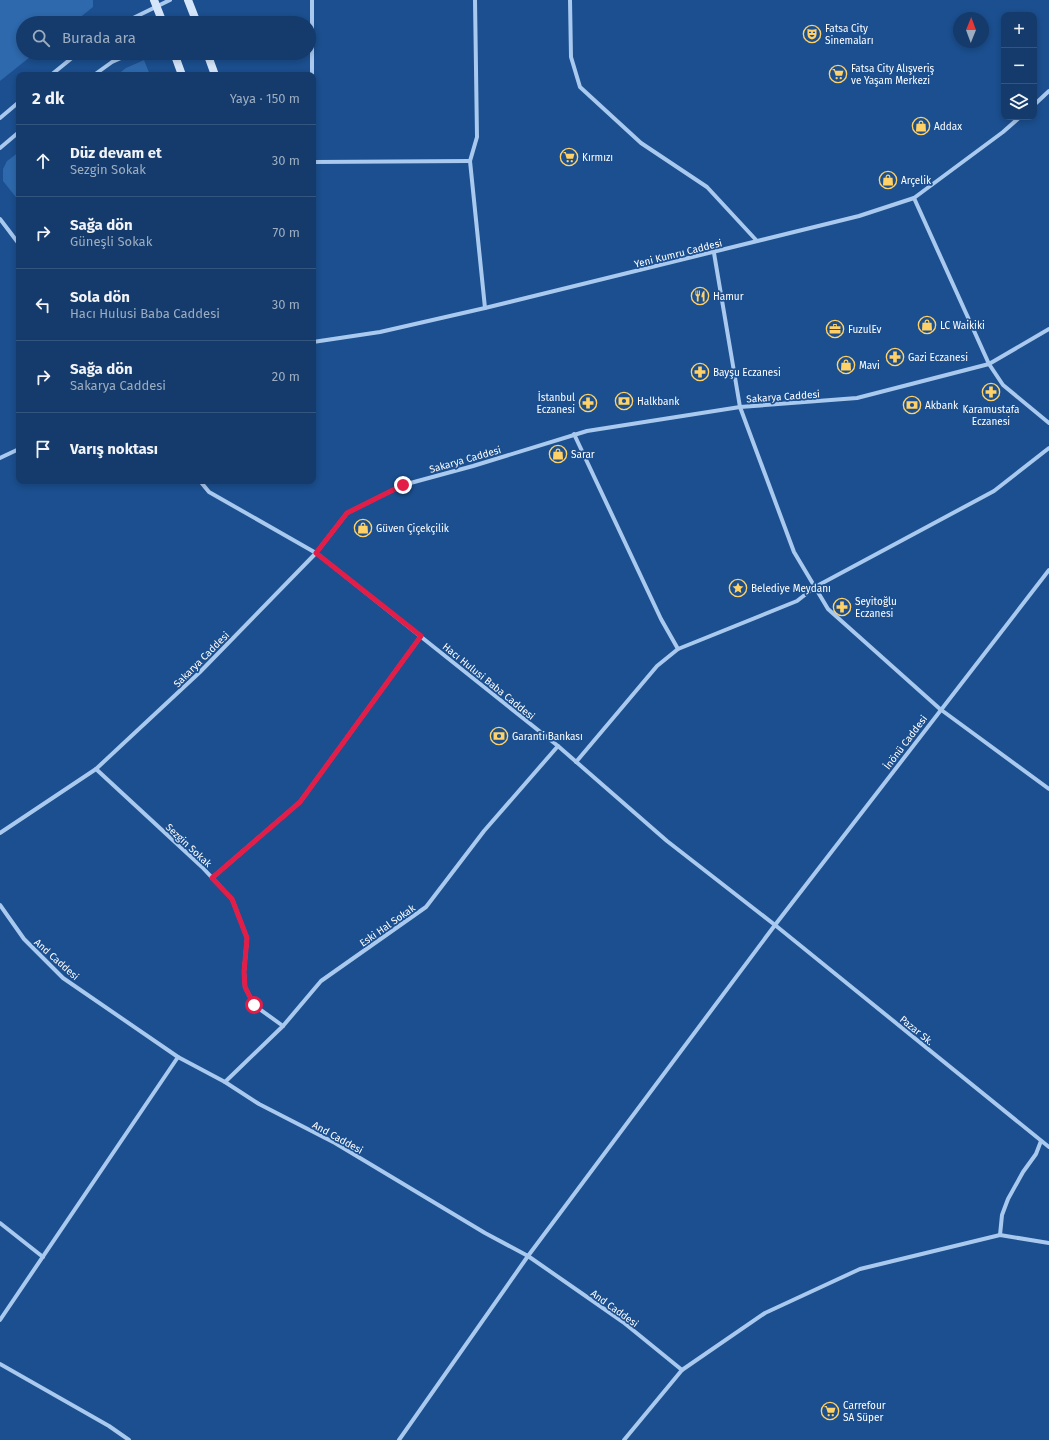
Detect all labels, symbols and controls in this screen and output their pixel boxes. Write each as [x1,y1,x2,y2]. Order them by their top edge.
north arrow [953,12,989,48]
map controls [1001,12,1037,120]
button: + [1001,12,1037,48]
search box [16,16,316,60]
place label: Fatsa City Sinemaları [825,22,874,47]
theatre icon: Fatsa City Sinemaları [802,24,822,44]
icon: search [30,27,52,49]
text: Burada ara [62,29,136,47]
button: − [1001,48,1037,84]
place label: Fatsa City Alışveriş ve Yaşam Merkezi [851,62,935,87]
supermarket icon: Fatsa City Alışveriş ve Yaşam Merkezi [828,64,848,84]
button: layers [1001,84,1037,120]
text: 2 dk [32,88,64,109]
text: Yaya · 150 m [230,91,300,106]
shop icon: Addax [911,116,931,136]
place label: Addax [934,121,962,133]
text: Düz devam et [70,144,162,162]
supermarket icon: Kırmızı [559,147,579,167]
icon: ahead [32,150,54,172]
place label: Kırmızı [582,152,613,164]
text: 30 m [272,153,300,168]
text: Sezgin Sokak [70,162,146,177]
shop icon: Arçelik [878,170,898,190]
place label: Arçelik [901,174,932,187]
text: Sağa dön [70,216,133,234]
icon: right [32,222,54,244]
text: 70 m [273,225,300,240]
text: Güneşli Sokak [70,234,152,249]
street label: Yeni Kumru Caddesi [633,236,724,271]
restaurant icon: Hamur [690,286,710,306]
text: Sola dön [70,288,130,306]
place label: Hamur [713,291,744,303]
icon: left [32,294,54,316]
text: 30 m [272,297,300,312]
text: Hacı Hulusi Baba Caddesi [70,306,220,321]
shop icon: LC Waikiki [917,315,937,335]
office icon: FuzulEv [825,319,845,339]
place label: LC Waikiki [940,319,985,332]
place label: FuzulEv [848,324,882,336]
pharmacy icon: Gazi Eczanesi [885,347,905,367]
place label: Gazi Eczanesi [908,351,968,364]
shop icon: Mavi [836,355,856,375]
place label: Mavi [859,359,880,372]
text: Sağa dön [70,360,133,378]
pharmacy icon: Bayşu Eczanesi [690,362,710,382]
icon: right [32,366,54,388]
place label: Bayşu Eczanesi [713,366,781,379]
text: 20 m [272,369,300,384]
text: Sakarya Caddesi [70,378,166,393]
pharmacy icon: Karamustafa Eczanesi [981,382,1001,402]
street label: Sakarya Caddesi [746,387,820,406]
place label: İstanbul Eczanesi [537,390,575,416]
bank icon: Halkbank [614,391,634,411]
pharmacy icon: İstanbul Eczanesi [578,393,598,413]
bank icon: Akbank [902,395,922,415]
place label: Halkbank [637,396,680,408]
place label: Akbank [925,400,959,412]
place label: Karamustafa Eczanesi [963,404,1019,428]
icon: arrive [32,438,54,460]
text: Varış noktası [70,440,158,458]
street label: Sakarya Caddesi [428,443,503,476]
shop icon: Sarar [548,444,568,464]
place label: Sarar [571,449,595,461]
route end [394,476,412,494]
shop icon: Güven Çiçekçilik [353,518,373,538]
place label: Güven Çiçekçilik [376,522,450,535]
place icon: Belediye Meydanı [728,578,748,598]
place label: Belediye Meydanı [751,582,831,595]
place label: Seyitoğlu Eczanesi [855,595,897,620]
pharmacy icon: Seyitoğlu Eczanesi [832,597,852,617]
street label: Sakarya Caddesi [171,629,232,690]
street label: Hacı Hulusi Baba Caddesi [440,640,538,723]
street label: İnönü Caddesi [880,712,930,772]
bank icon: Garanti Bankası [489,726,509,746]
place label: Garanti Bankası [512,730,583,743]
street label: Sezgin Sokak [163,821,215,871]
street label: Eski Hal Sokak [357,901,418,949]
street label: And Caddesi [31,936,82,983]
route start [245,996,263,1014]
street label: Pazar Sk. [897,1014,936,1048]
street label: And Caddesi [310,1118,366,1157]
street label: And Caddesi [588,1287,641,1330]
place label: Carrefour SA Süper [843,1400,886,1424]
supermarket icon: Carrefour SA Süper [820,1401,840,1421]

